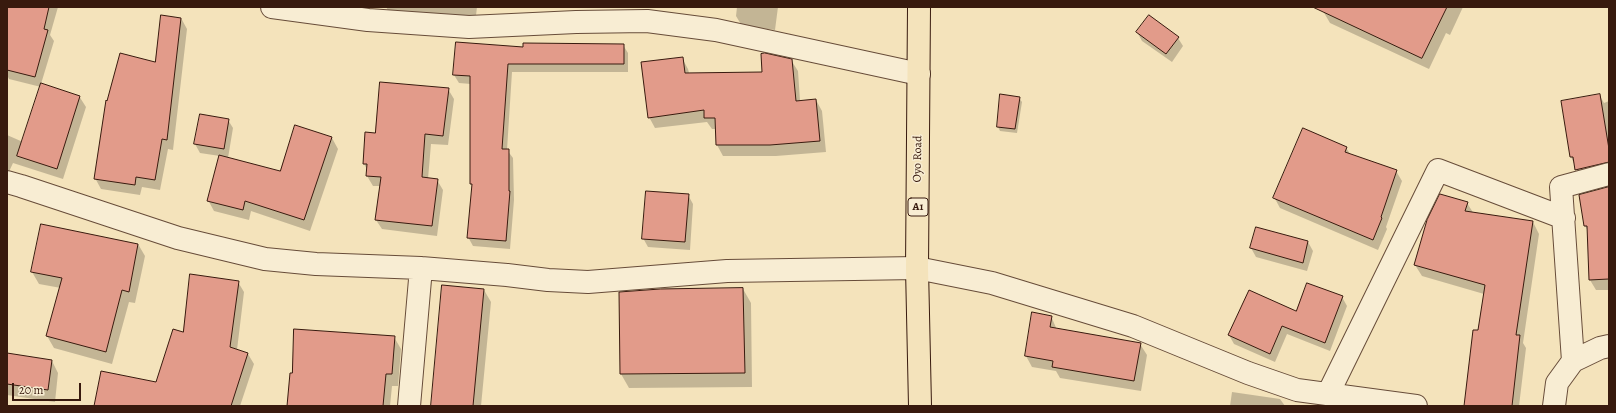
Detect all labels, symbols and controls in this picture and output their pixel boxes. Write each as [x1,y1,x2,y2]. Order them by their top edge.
street label: Oyo Road [910,135,926,183]
road number: A1 [908,198,928,216]
scale bar [14,375,83,401]
text: 20 m [19,382,43,398]

